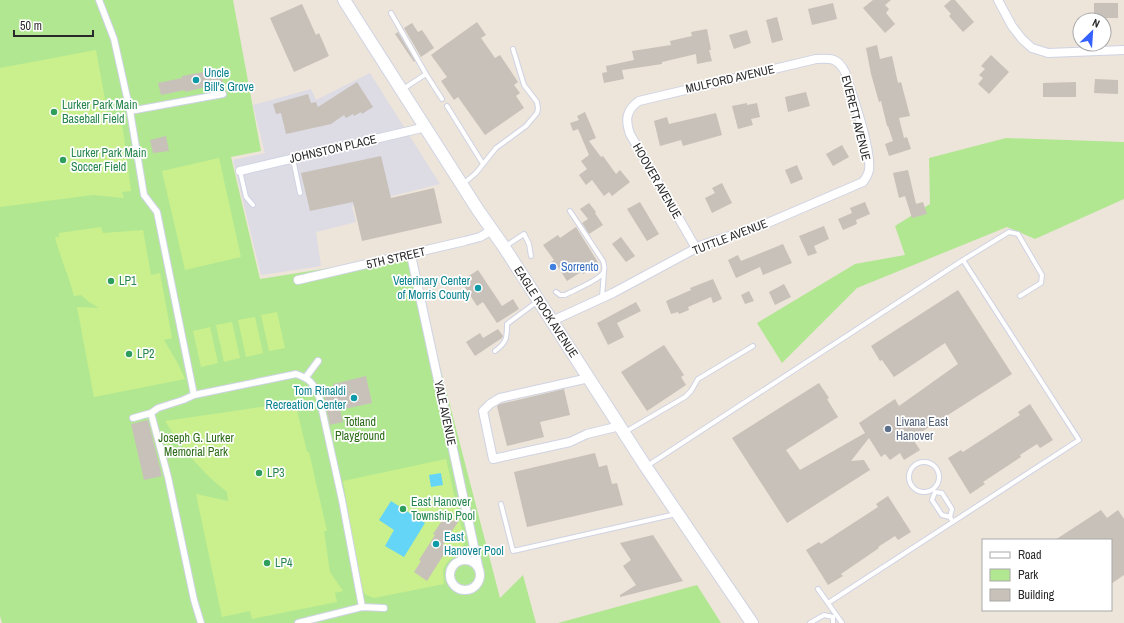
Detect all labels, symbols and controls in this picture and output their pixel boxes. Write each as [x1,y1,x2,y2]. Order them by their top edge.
scale bar [14,12,93,38]
north arrow [1072,12,1112,52]
text: N [1090,15,1102,31]
text: 50 m [20,18,42,34]
street label: MULFORD AVENUE [684,61,776,97]
place label: Uncle Bill's Grove [204,65,254,95]
street label: EVERETT AVENUE [838,74,874,162]
marker: Uncle Bill's Grove [191,75,201,85]
place label: Lurker Park Main Baseball Field [62,97,137,127]
marker: Lurker Park Main Baseball Field [49,107,59,117]
street label: JOHNSTON PLACE [288,131,378,167]
street label: HOOVER AVENUE [629,140,685,222]
place label: Lurker Park Main Soccer Field [71,145,146,175]
marker: Lurker Park Main Soccer Field [58,155,68,165]
street label: TUTTLE AVENUE [690,215,770,259]
street label: 5TH STREET [365,243,427,273]
place label: Sorrento [561,259,599,275]
marker: Sorrento [548,262,558,272]
street label: EAGLE ROCK AVENUE [510,263,582,361]
place label: LP1 [119,273,137,289]
place label: Veterinary Center of Morris County [393,273,471,303]
marker: LP1 [106,276,116,286]
marker: Veterinary Center of Morris County [473,283,483,293]
place label: LP2 [137,346,155,362]
marker: LP2 [124,349,134,359]
street label: YALE AVENUE [430,379,460,447]
place label: Tom Rinaldi Recreation Center [266,383,347,413]
marker: Tom Rinaldi Recreation Center [349,393,359,403]
park label: Totland Playground [335,414,385,444]
place label: Livana East Hanover [896,414,948,444]
marker: Livana East Hanover [883,424,893,434]
park label: Joseph G. Lurker Memorial Park [158,430,234,460]
place label: LP3 [267,465,285,481]
marker: LP3 [254,468,264,478]
place label: East Hanover Township Pool [411,494,475,524]
marker: East Hanover Township Pool [398,504,408,514]
place label: East Hanover Pool [444,529,504,559]
marker: East Hanover Pool [431,539,441,549]
legend [982,539,1112,611]
text: Road [1018,547,1042,563]
place label: LP4 [275,555,293,571]
marker: LP4 [262,558,272,568]
text: Park [1018,567,1038,583]
text: Building [1018,587,1055,603]

